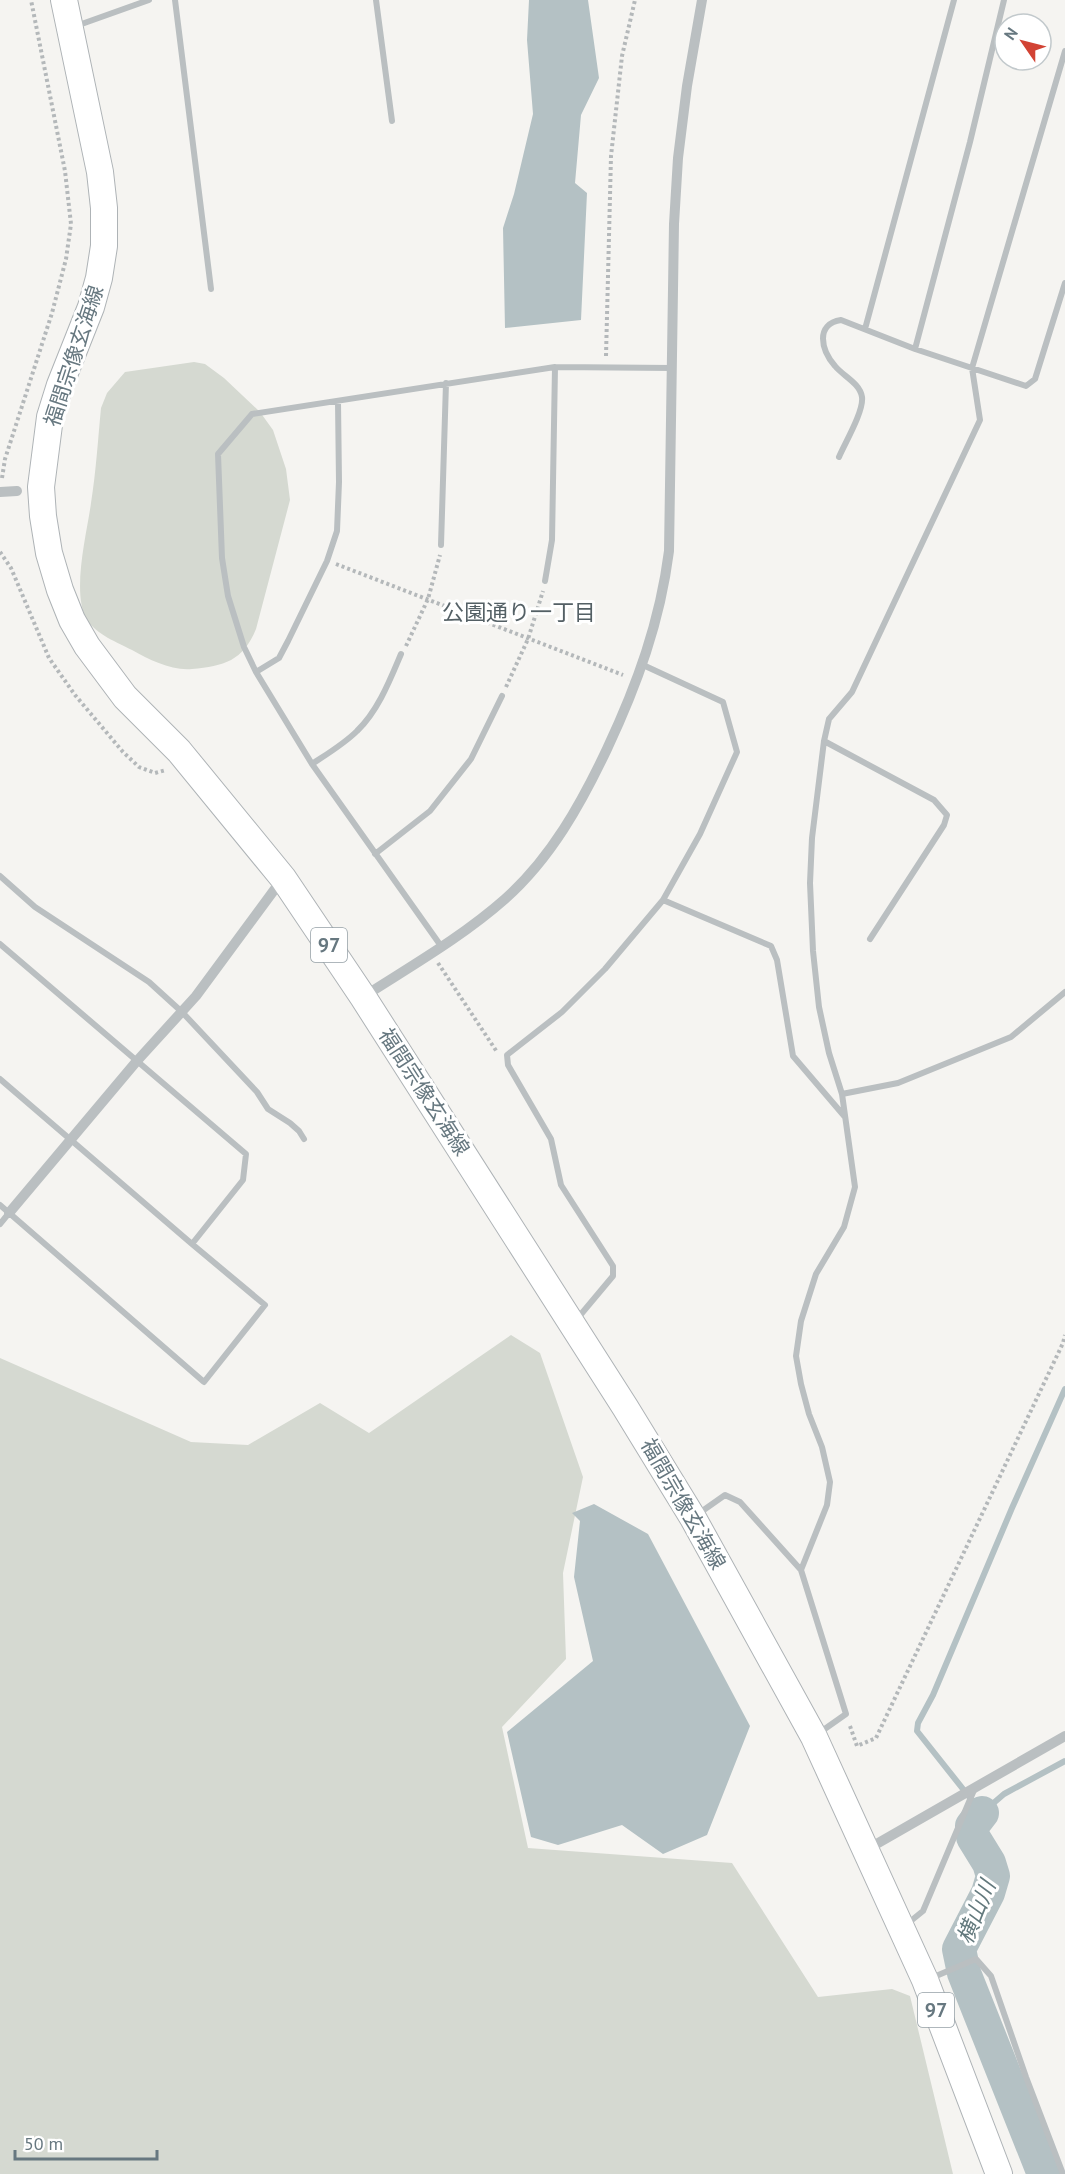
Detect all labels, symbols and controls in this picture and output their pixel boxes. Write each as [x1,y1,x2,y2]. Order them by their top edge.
north arrow [993,12,1053,72]
text: N [1000,23,1022,43]
street label: 福間宗像玄海線 [38,282,109,430]
district label: 公園通り一丁目 [442,598,596,626]
road number: 97 [311,928,347,962]
street label: 福間宗像玄海線 [373,1023,476,1161]
street label: 福間宗像玄海線 [635,1433,732,1574]
water label: 横山川 [951,1874,1002,1948]
road number: 97 [918,1993,954,2027]
scale bar [15,2123,158,2161]
text: 50 m [24,2132,63,2155]

